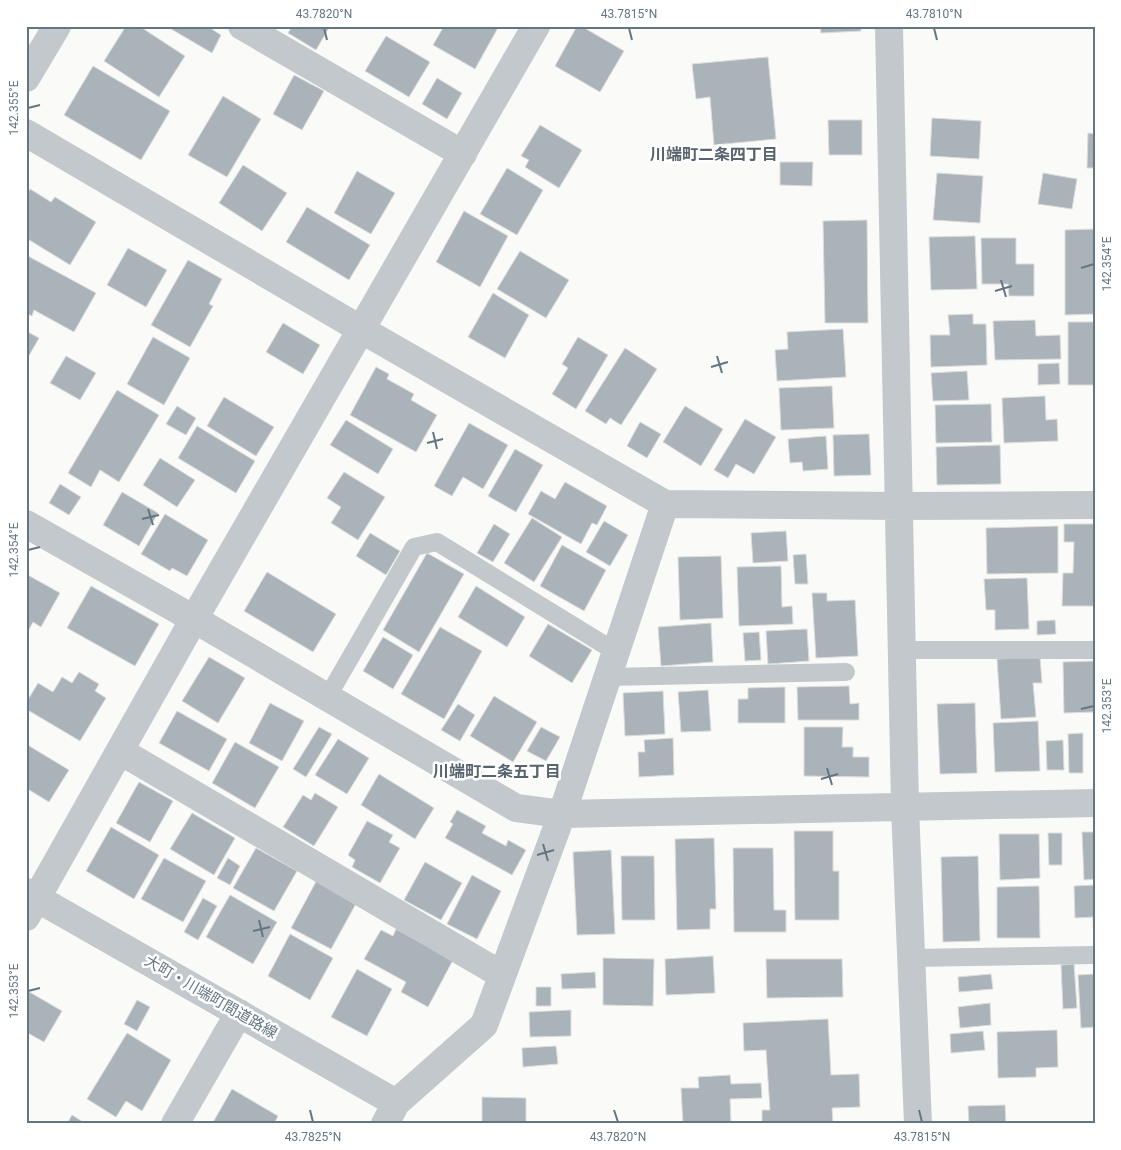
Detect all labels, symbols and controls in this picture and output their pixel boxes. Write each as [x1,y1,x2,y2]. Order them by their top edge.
text: 43.7820°N [296,7,352,21]
text: 43.7815°N [601,7,657,21]
text: 43.7810°N [906,7,962,21]
text: 142.355°E [7,80,21,135]
district label: 川端町二条四丁目 [650,145,778,164]
text: 142.354°E [1100,236,1114,291]
text: 142.354°E [7,522,21,577]
text: 142.353°E [1100,678,1114,733]
district label: 川端町二条五丁目 [433,762,561,781]
street label: 大町・川端町間道路線 [142,952,280,1042]
text: 142.353°E [7,963,21,1018]
text: 43.7825°N [285,1130,341,1144]
text: 43.7820°N [590,1130,646,1144]
text: 43.7815°N [894,1130,950,1144]

